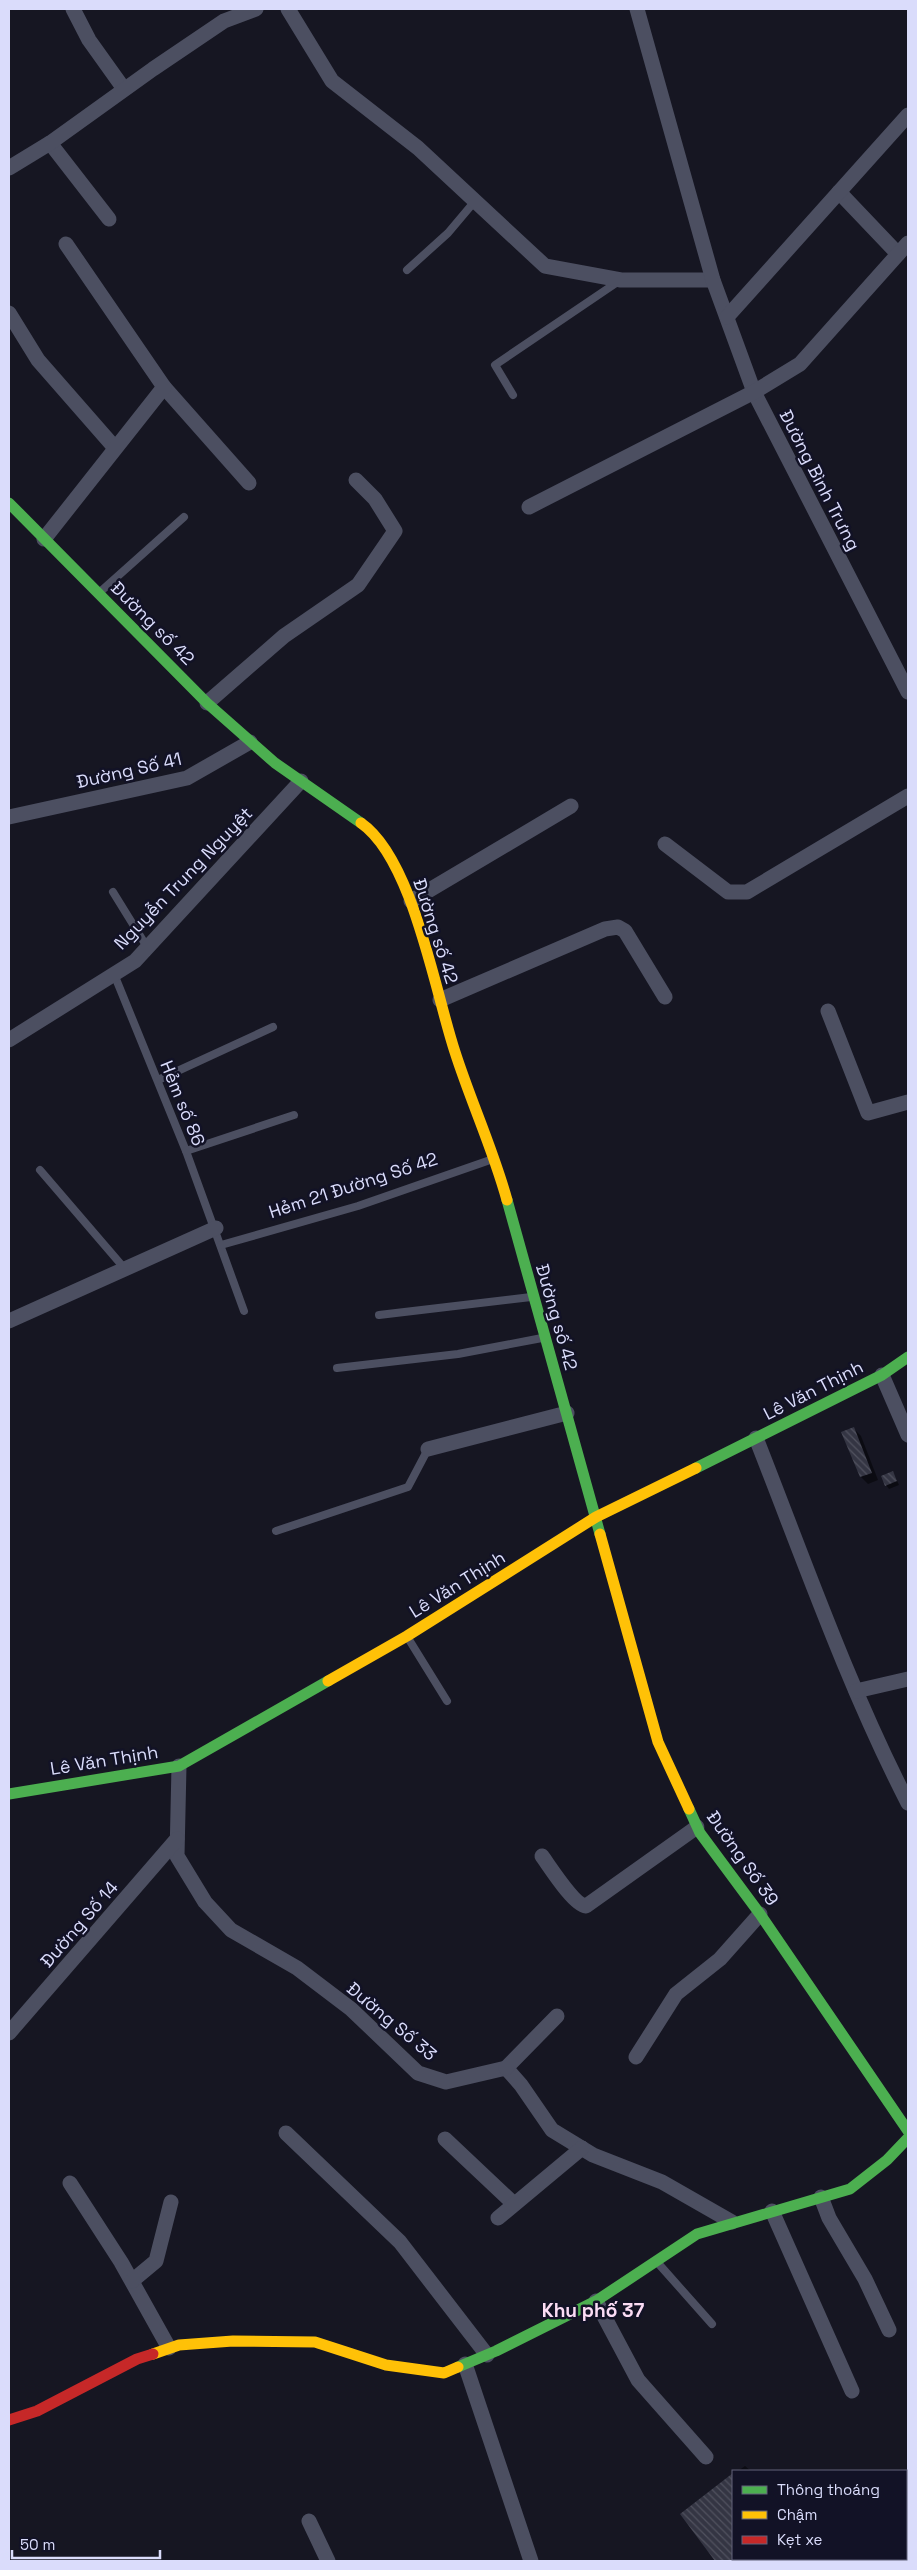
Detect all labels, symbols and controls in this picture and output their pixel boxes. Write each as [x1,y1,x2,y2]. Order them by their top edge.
street label: Đường Bình Trưng [775,406,865,554]
street label: Đường số 42 [106,576,200,670]
street label: Đường Số 41 [74,747,184,793]
street label: Nguyễn Trung Nguyệt [109,802,257,954]
street label: Đường số 42 [408,875,464,987]
street label: Hẻm số 86 [155,1057,211,1149]
street label: Hẻm 21 Đường Số 42 [266,1147,440,1223]
street label: Đường số 42 [531,1261,583,1373]
street label: Lê Văn Thịnh [759,1355,867,1425]
street label: Lê Văn Thịnh [405,1545,509,1623]
street label: Lê Văn Thịnh [48,1740,160,1780]
street label: Đường Số 39 [702,1806,784,1910]
street label: Đường Số 14 [35,1876,123,1972]
street label: Đường Số 33 [342,1977,442,2065]
district label: Khu phố 37 [542,2298,645,2323]
legend [732,2470,907,2560]
text: Thông thoáng [777,2480,880,2499]
text: Chậm [777,2505,817,2524]
scale bar [12,2528,160,2560]
text: Kẹt xe [777,2530,823,2549]
text: 50 m [20,2535,55,2554]

